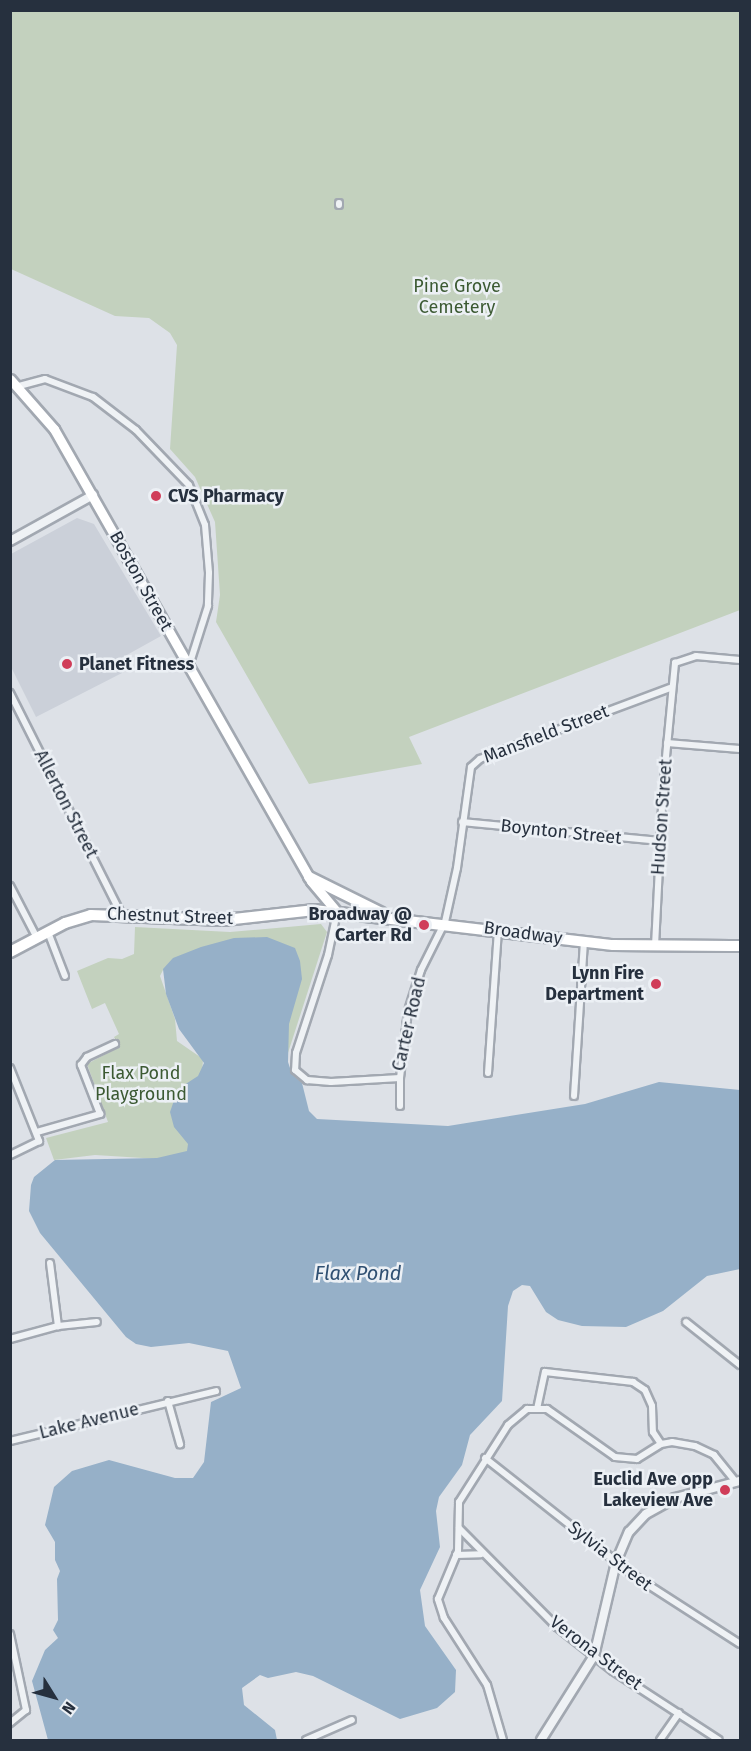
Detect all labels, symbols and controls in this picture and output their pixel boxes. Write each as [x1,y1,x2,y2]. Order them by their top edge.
park label: Pine Grove Cemetery [413,276,501,318]
place label: CVS Pharmacy [168,485,284,507]
marker: CVS Pharmacy [149,489,163,503]
street label: Boston Street [105,527,177,635]
place label: Planet Fitness [79,653,194,675]
marker: Planet Fitness [60,657,74,671]
street label: Mansfield Street [480,700,612,768]
street label: Allerton Street [29,746,103,862]
street label: Hudson Street [647,758,677,876]
street label: Boynton Street [499,815,623,849]
street label: Chestnut Street [107,903,233,929]
place label: Broadway @ Carter Rd [308,904,412,946]
street label: Broadway [482,917,564,949]
marker: Broadway @ Carter Rd [417,918,431,932]
place label: Lynn Fire Department [545,963,644,1006]
street label: Carter Road [388,975,430,1073]
marker: Lynn Fire Department [649,977,663,991]
park label: Flax Pond Playground [95,1063,187,1106]
water label: Flax Pond [314,1261,402,1285]
street label: Lake Avenue [37,1398,141,1444]
place label: Euclid Ave opp Lakeview Ave [593,1469,713,1512]
marker: Euclid Ave opp Lakeview Ave [718,1483,732,1497]
street label: Sylvia Street [564,1516,656,1596]
street label: Verona Street [545,1611,647,1695]
north arrow [24,1667,84,1727]
text: N [58,1698,80,1718]

